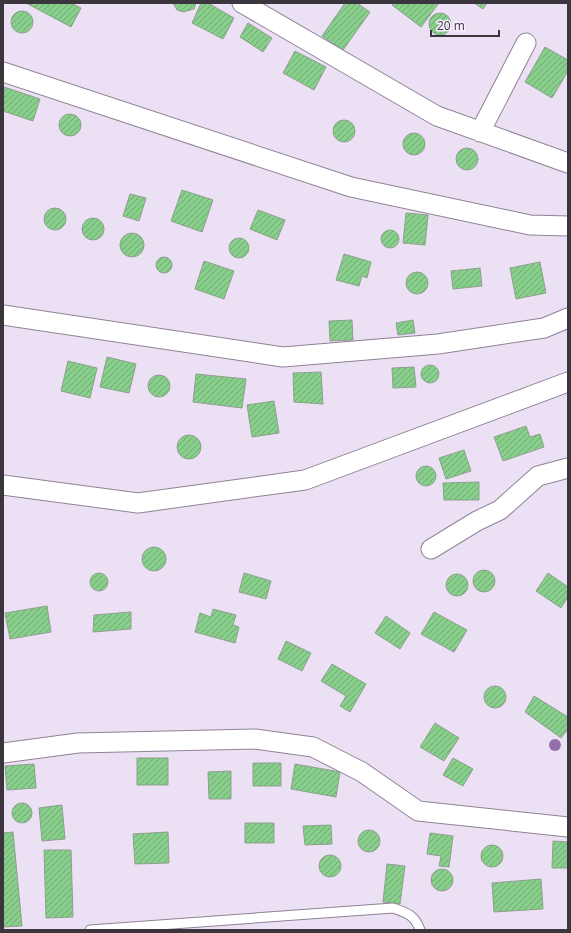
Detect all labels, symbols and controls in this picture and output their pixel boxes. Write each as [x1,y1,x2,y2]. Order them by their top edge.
scale bar [431,12,499,38]
text: 20 m [437,17,465,34]

